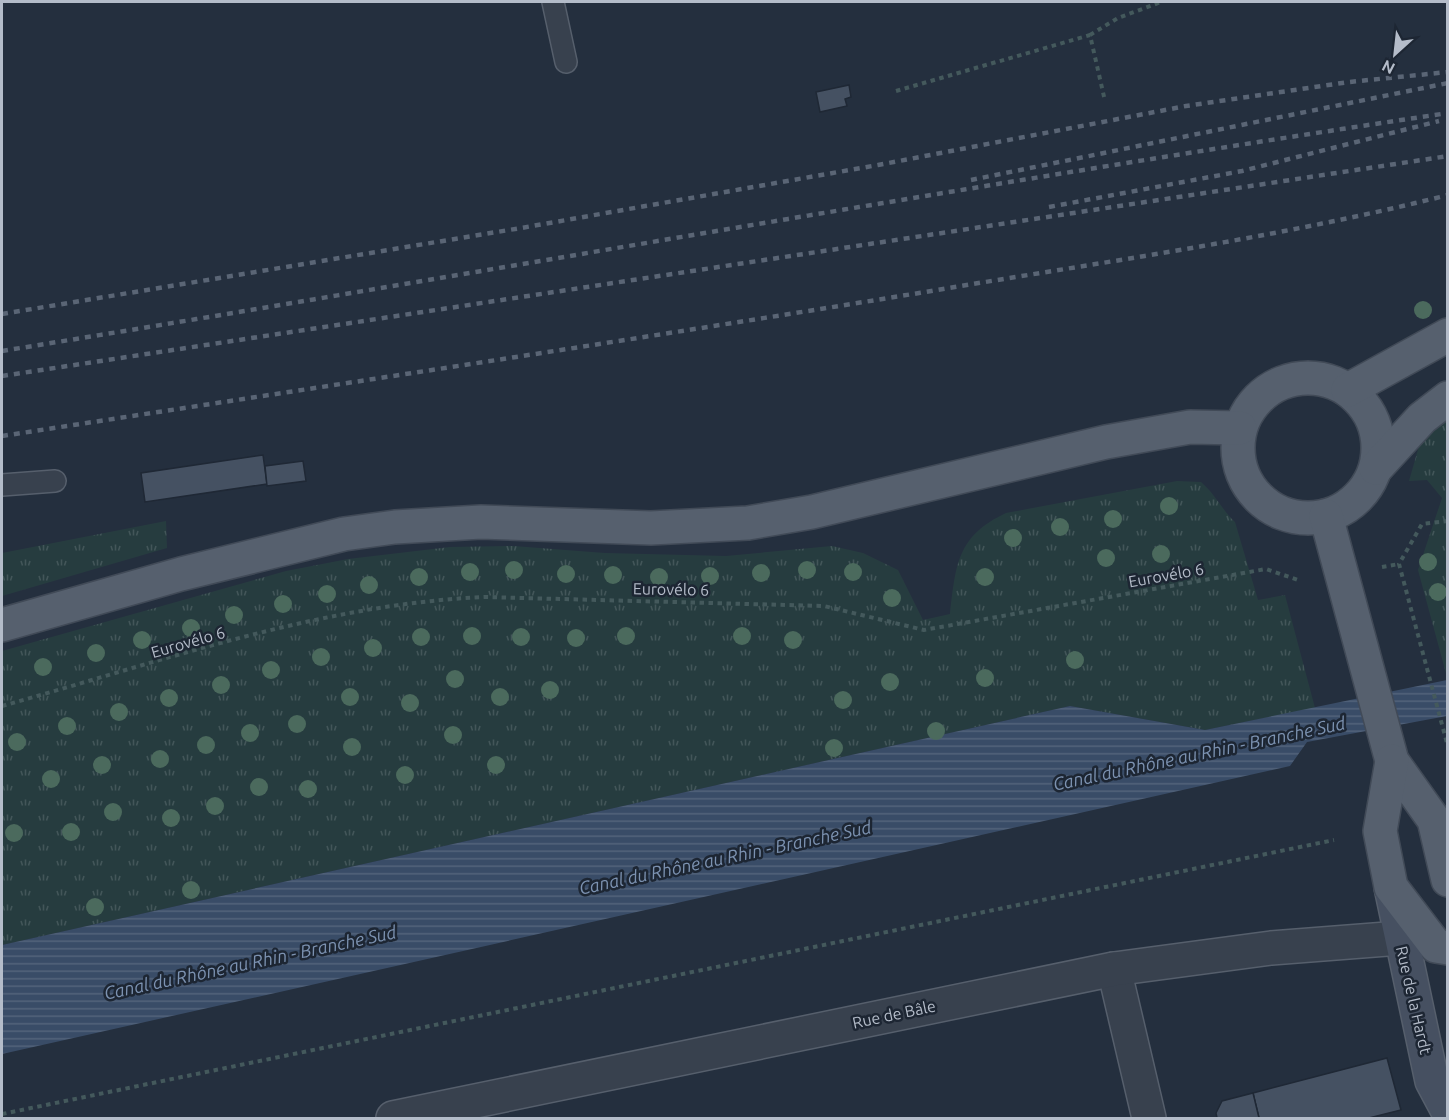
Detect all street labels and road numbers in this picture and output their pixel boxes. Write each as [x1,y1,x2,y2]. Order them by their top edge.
street label: Eurovélo 6 [1127,560,1205,590]
street label: Eurovélo 6 [633,579,709,599]
street label: Eurovélo 6 [149,623,227,661]
street label: Rue de la Hardt [1393,944,1435,1057]
street label: Rue de Bâle [851,996,937,1032]

